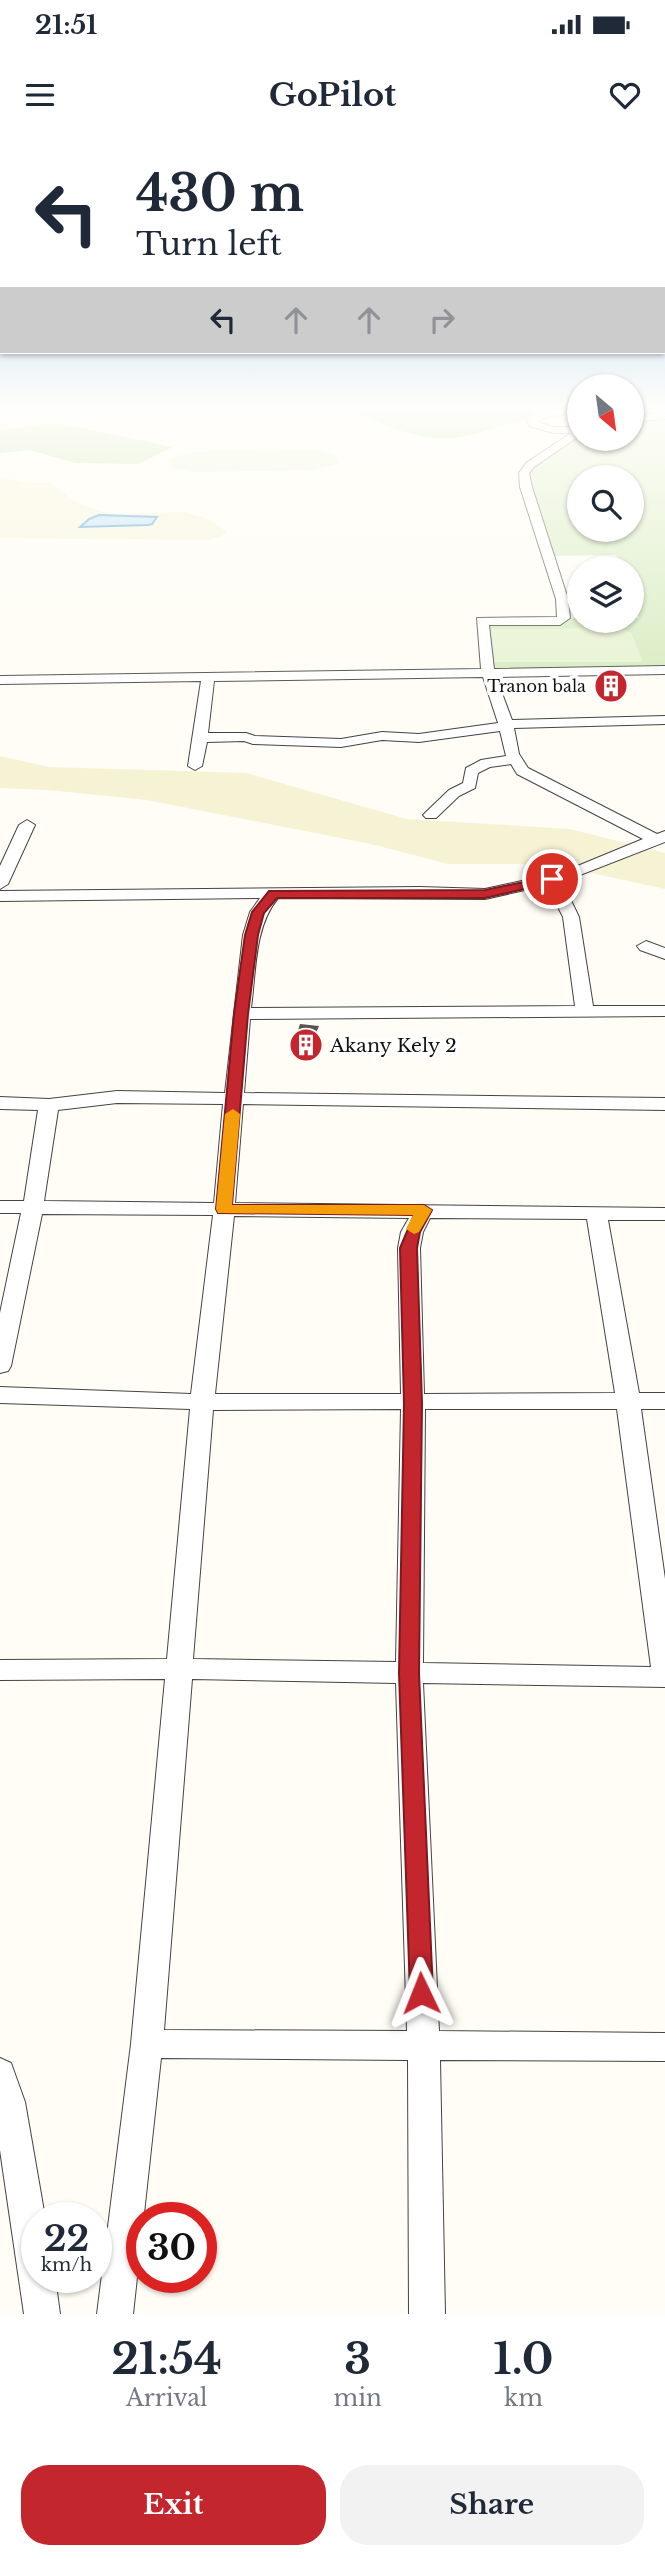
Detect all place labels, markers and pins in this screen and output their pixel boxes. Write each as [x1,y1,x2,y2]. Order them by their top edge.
building icon: Tranon bala [592,667,630,705]
place label: Tranon bala [487,676,586,696]
pin [522,849,582,909]
building icon: Akany Kely 2 [287,1026,325,1064]
place label: Akany Kely 2 [329,1034,457,1057]

